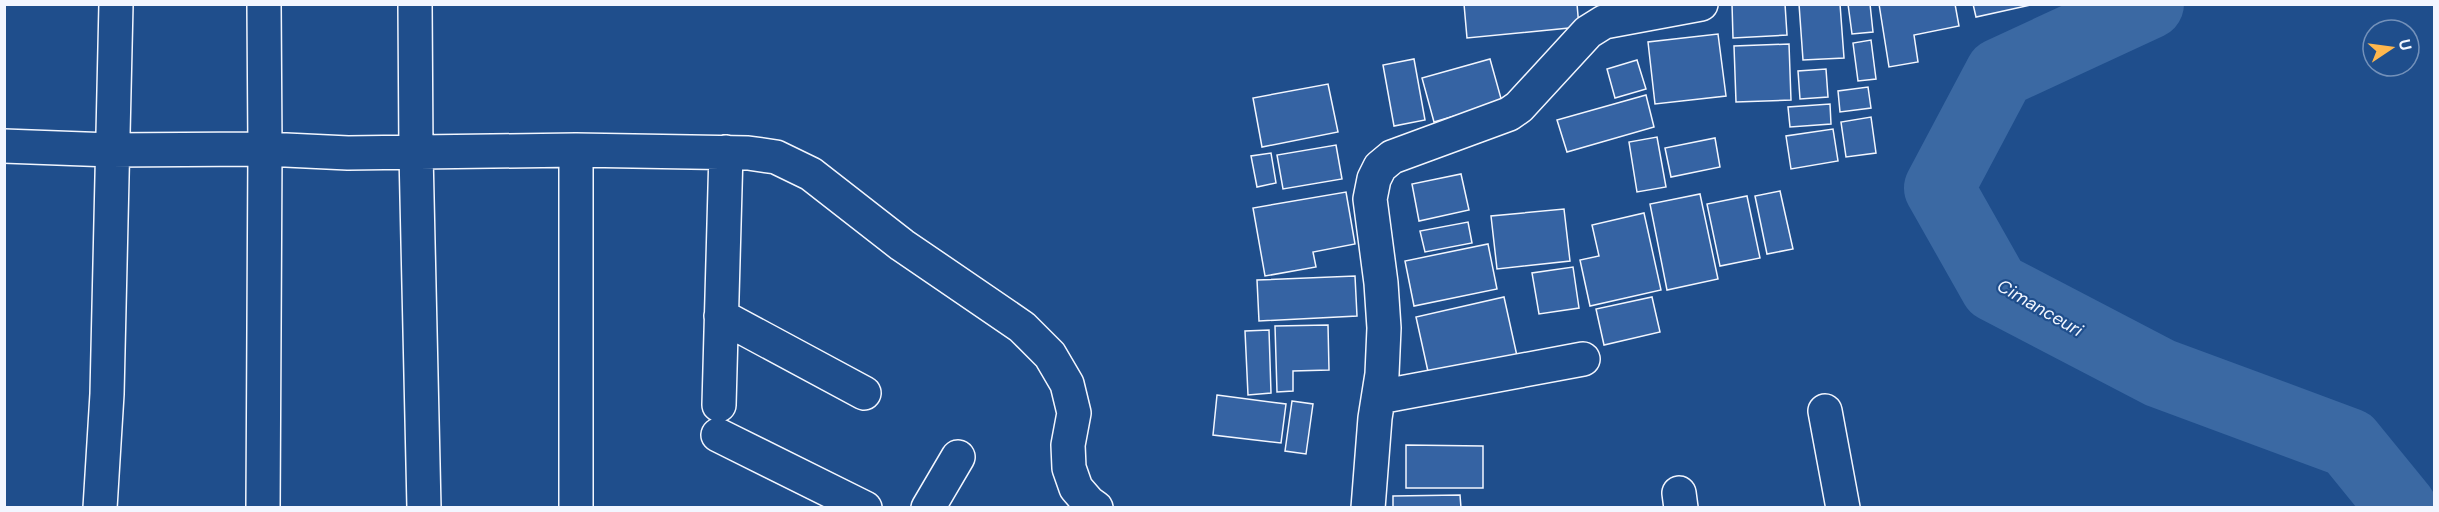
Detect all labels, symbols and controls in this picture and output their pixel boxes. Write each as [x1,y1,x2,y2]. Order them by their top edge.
north arrow [2361,18,2421,78]
text: U [2394,37,2417,52]
water label: Cimanceuri [1993,274,2088,343]

